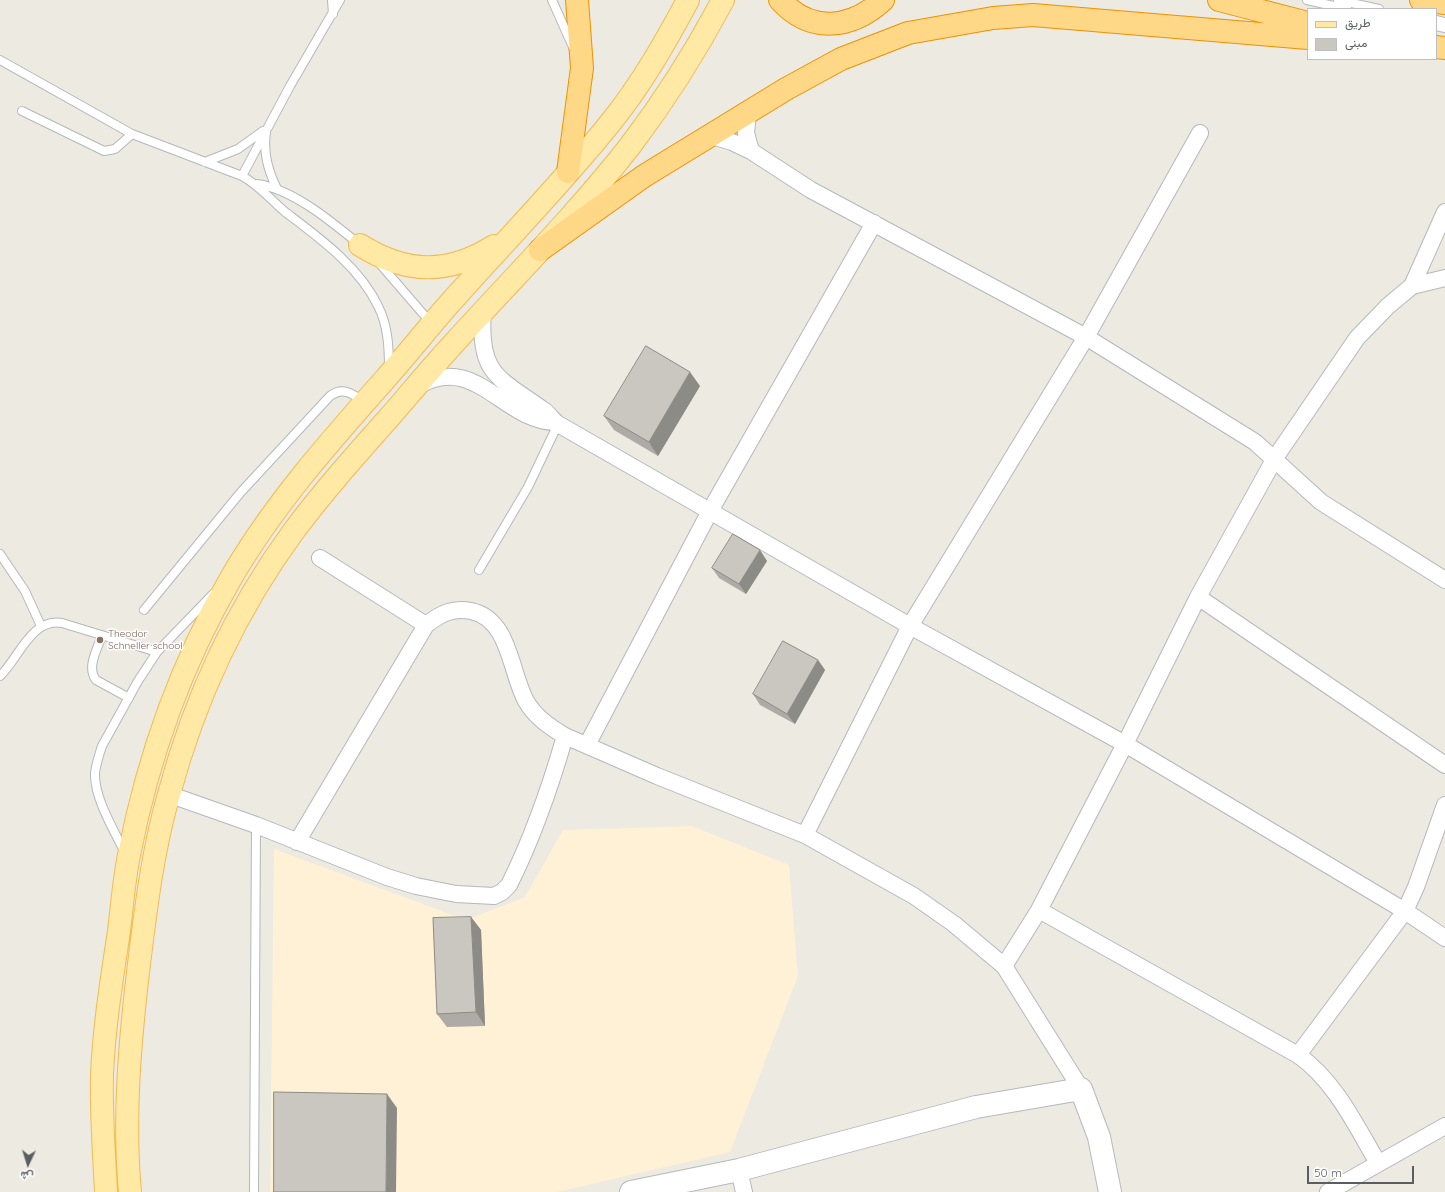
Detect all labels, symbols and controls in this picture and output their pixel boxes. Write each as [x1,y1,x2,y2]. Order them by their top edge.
legend [1307,8,1437,60]
text: طريق [1345,15,1370,30]
text: مبنى [1345,35,1367,50]
place label: Theodor Schneller school [108,628,183,652]
marker: Theodor Schneller school [95,635,105,645]
north arrow [8,1144,48,1184]
scale bar [1309,1158,1416,1184]
text: 50 m [1314,1165,1342,1180]
text: ش [20,1169,34,1183]

